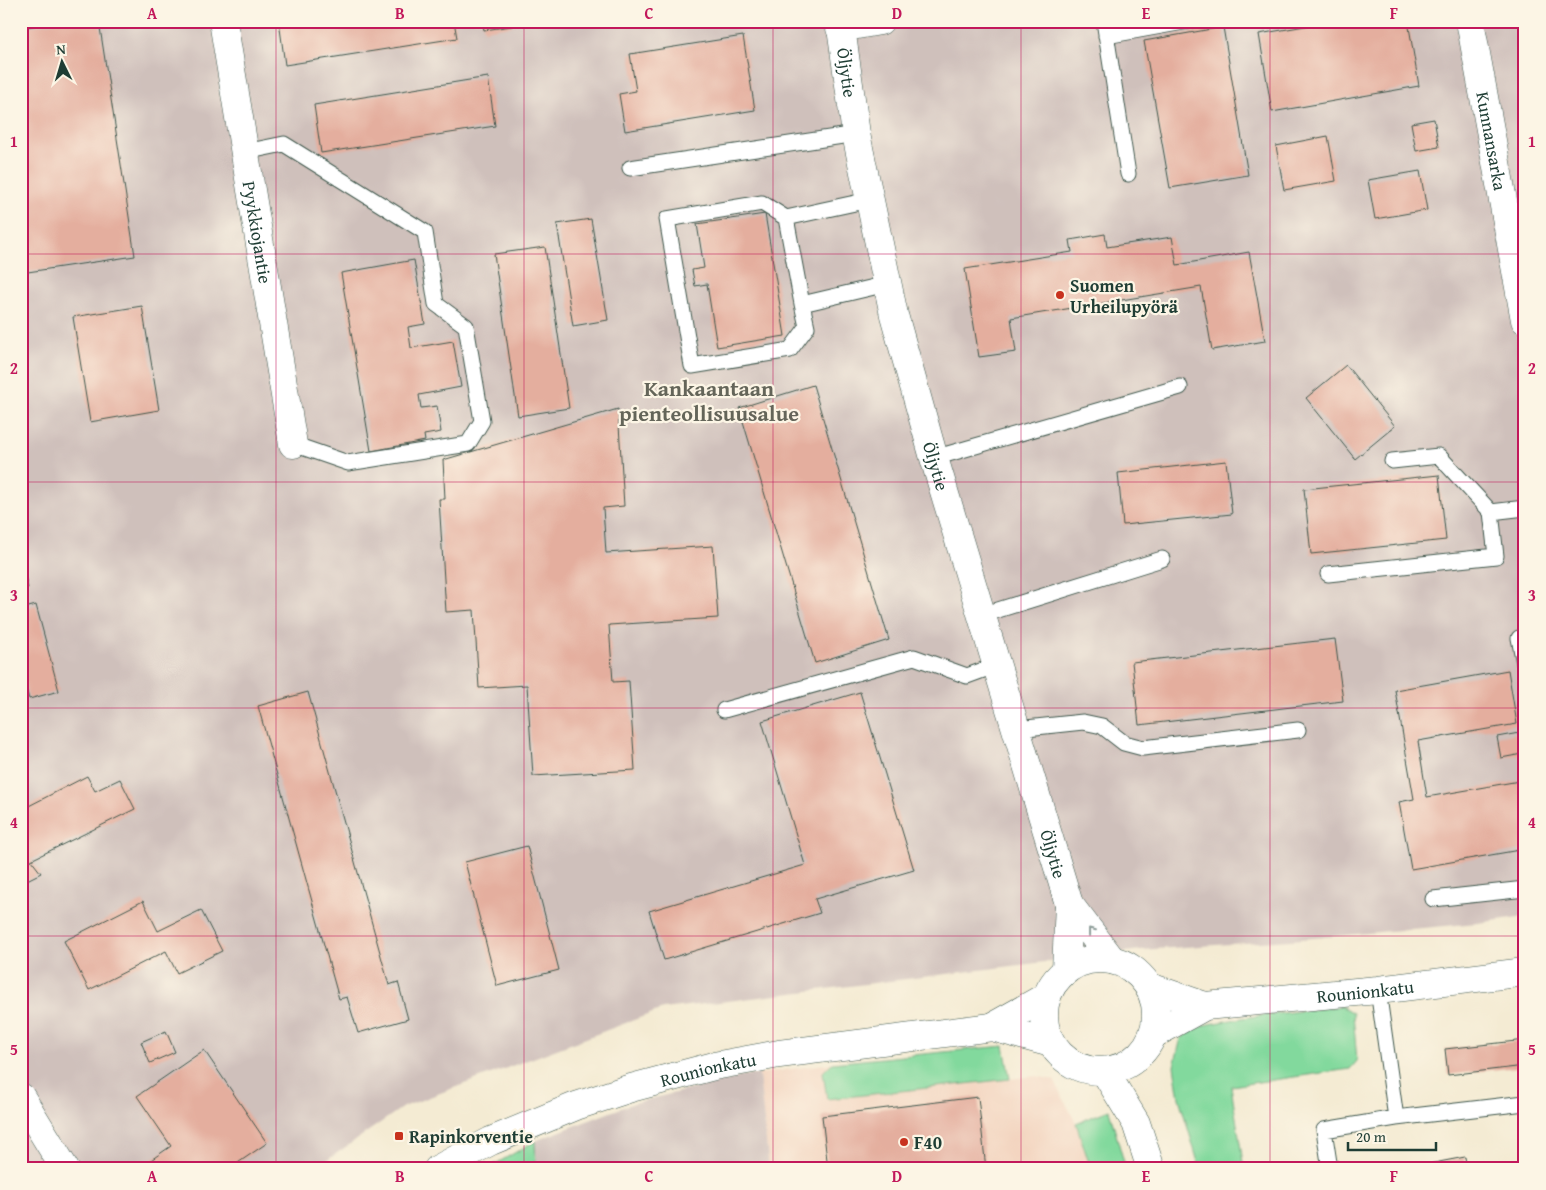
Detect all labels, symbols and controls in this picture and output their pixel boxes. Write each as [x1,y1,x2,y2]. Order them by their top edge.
text: A [147,1,158,25]
text: B [395,1,405,25]
text: C [644,1,654,25]
text: D [892,1,902,25]
text: E [1142,1,1151,25]
text: F [1390,1,1398,25]
north arrow [38,38,88,88]
text: N [55,39,67,59]
street label: Öljytie [830,46,864,99]
street label: Kunnansarka [1470,89,1514,193]
text: 1 [10,129,18,153]
text: 1 [1528,129,1536,153]
street label: Pyykkiojantie [236,179,280,285]
place label: Suomen Urheilupyörä [1070,272,1179,320]
marker: Suomen Urheilupyörä [1054,289,1066,301]
text: 2 [10,356,18,380]
text: 2 [1528,356,1536,380]
district label: Kankaantaan pienteollisuusalue [619,372,799,429]
street label: Öljytie [917,439,957,494]
text: 3 [10,583,18,607]
text: 3 [1528,583,1536,607]
text: 4 [10,810,18,834]
text: 4 [1528,810,1536,834]
street label: Öljytie [1034,826,1074,881]
one-way arrow [1087,928,1096,937]
street label: Rounionkatu [1315,972,1415,1009]
text: 5 [10,1037,18,1061]
text: 5 [1528,1037,1536,1061]
street label: Rounionkatu [657,1045,758,1093]
scale bar [1348,1120,1436,1152]
place label: Rapinkorventie [409,1123,533,1150]
text: 20 m [1356,1126,1387,1147]
place label: F40 [914,1129,942,1156]
marker: Rapinkorventie [393,1130,405,1142]
marker: F40 [898,1136,910,1148]
text: A [147,1164,158,1188]
text: B [395,1164,405,1188]
text: C [644,1164,654,1188]
text: D [892,1164,902,1188]
text: E [1142,1164,1151,1188]
text: F [1390,1164,1398,1188]

